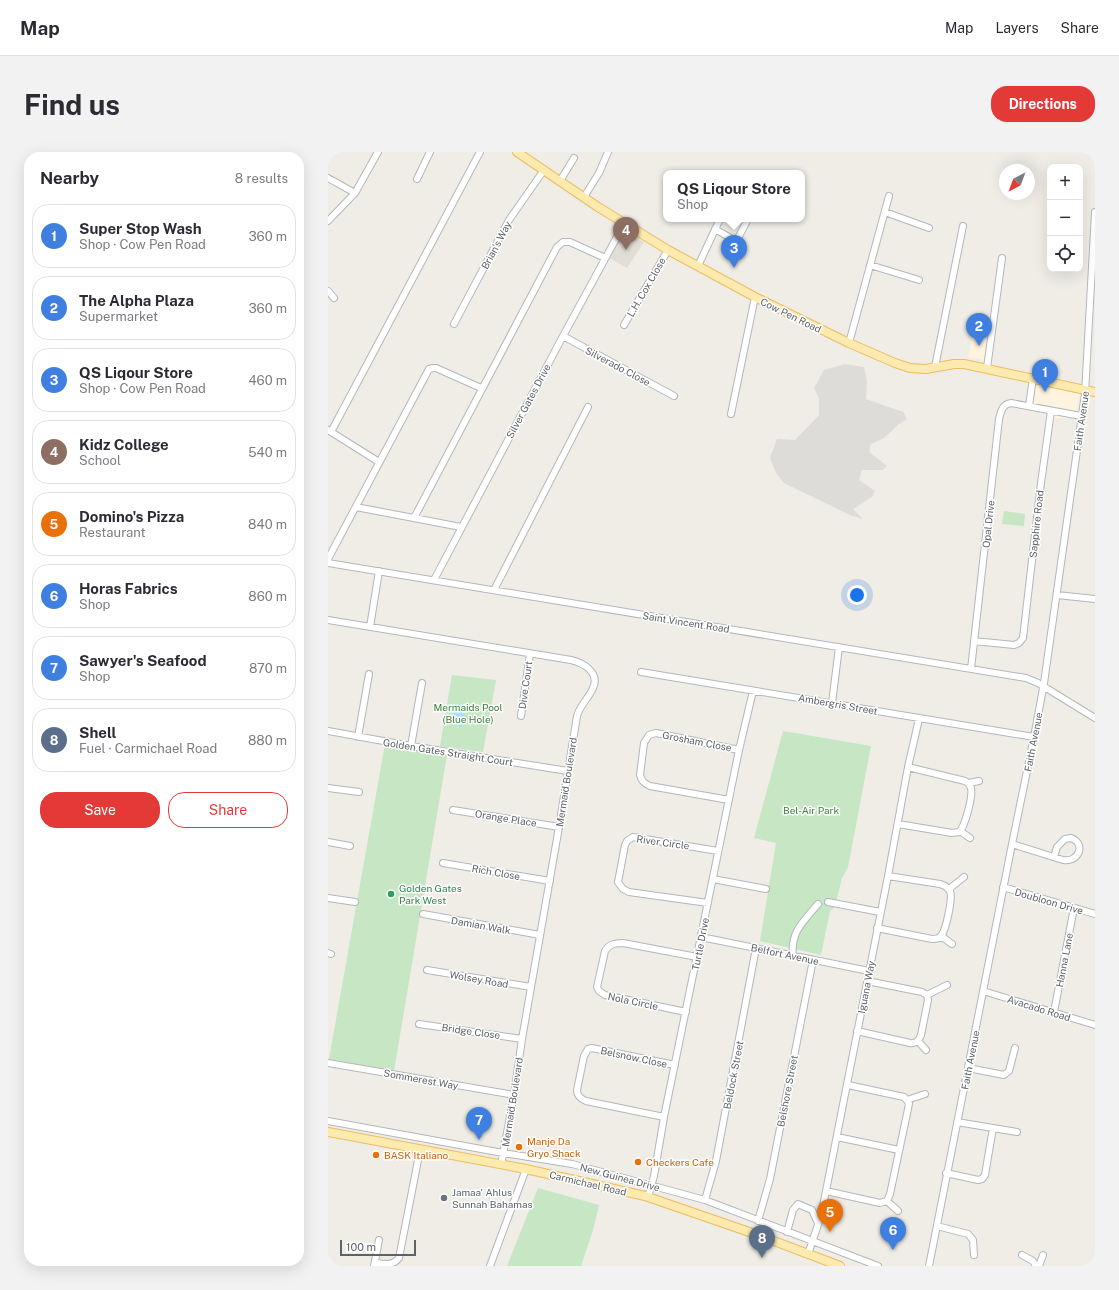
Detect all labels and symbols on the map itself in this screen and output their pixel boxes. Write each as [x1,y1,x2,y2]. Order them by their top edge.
north arrow [999,164,1035,200]
pin: 4 [613,217,639,250]
street label: Brian's Way [478,218,514,271]
pin: 3 [721,235,747,268]
street label: L.H. Cox Close [624,255,668,319]
street label: Cow Pen Road [758,295,824,335]
pin: 2 [966,313,992,346]
street label: Silverado Close [583,344,653,388]
pin: 1 [1032,359,1058,392]
street label: Silver Gates Drive [503,361,553,440]
street label: Faith Avenue [1071,390,1091,452]
street label: Sapphire Road [1026,490,1046,558]
street label: Opal Drive [980,499,997,549]
your location [847,585,867,605]
street label: Saint Vincent Road [642,609,730,635]
street label: Dive Court [516,660,534,710]
street label: Ambergris Street [797,691,879,717]
park label: Mermaids Pool (Blue Hole) [433,701,503,725]
street label: Faith Avenue [1021,711,1045,773]
street label: Grosham Close [661,728,733,754]
street label: Golden Gates Straight Court [382,736,514,768]
street label: Mermaid Boulevard [553,736,579,828]
park label: Bel-Air Park [783,804,839,816]
street label: Orange Place [474,807,538,829]
street label: River Circle [636,832,690,852]
street label: Rich Close [471,862,521,882]
place label: Golden Gates Park West [399,882,462,906]
street label: Doubloon Drive [1013,885,1085,917]
marker: Golden Gates Park West [386,889,396,899]
street label: Damian Walk [450,914,512,936]
street label: Turtle Drive [689,916,711,971]
street label: Hanna Lane [1053,931,1075,988]
street label: Belfort Avenue [750,941,820,967]
street label: Iguana Way [855,959,877,1014]
street label: Wolsey Road [449,968,509,990]
street label: Nola Circle [607,990,660,1012]
street label: Avacado Road [1006,993,1072,1023]
street label: Bridge Close [441,1021,501,1041]
street label: Faith Avenue [958,1029,982,1091]
street label: Beldock Street [720,1040,746,1110]
street label: Belsnow Close [600,1044,669,1070]
street label: Belshore Street [774,1054,800,1128]
street label: Mermaid Boulevard [499,1056,525,1148]
street label: Sommerest Way [383,1067,460,1092]
pin: 7 [466,1107,492,1140]
place label: Manje Da Gryo Shack [527,1135,581,1159]
marker: Manje Da Gryo Shack [514,1142,524,1152]
place label: BASK Italiano [384,1149,448,1161]
marker: BASK Italiano [371,1150,381,1160]
place label: Checkers Cafe [646,1156,714,1168]
marker: Checkers Cafe [633,1157,643,1167]
street label: New Guinea Drive [579,1161,662,1194]
street label: Carmichael Road [548,1168,628,1198]
place label: Jamaa' Ahlus Sunnah Bahamas [452,1186,533,1210]
marker: Jamaa' Ahlus Sunnah Bahamas [439,1193,449,1203]
pin: 5 [817,1199,843,1232]
pin: 6 [880,1217,906,1250]
pin: 8 [749,1225,775,1258]
scale bar [340,1238,416,1257]

